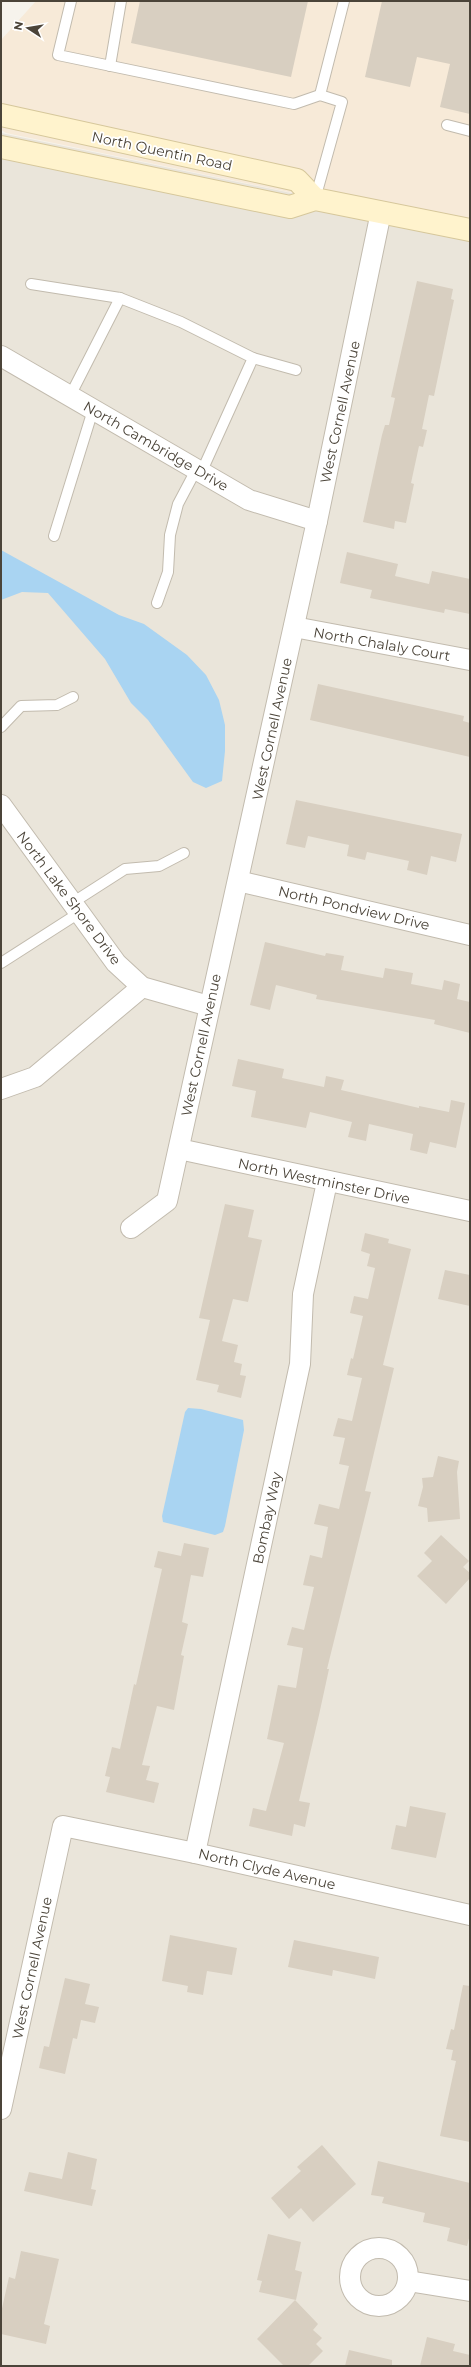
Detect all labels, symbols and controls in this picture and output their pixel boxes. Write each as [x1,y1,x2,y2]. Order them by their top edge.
north arrow [8,8,48,48]
text: N [10,20,26,32]
street label: North Quentin Road [90,127,234,175]
street label: West Cornell Avenue [316,339,364,485]
street label: North Cambridge Drive [80,397,232,495]
street label: North Chalaly Court [312,623,452,665]
street label: West Cornell Avenue [248,656,296,802]
street label: North Lake Shore Drive [13,828,125,968]
street label: North Pondview Drive [277,882,431,934]
street label: West Cornell Avenue [177,972,225,1118]
street label: North Westminster Drive [236,1154,412,1208]
street label: Bombay Way [249,1470,286,1565]
street label: North Clyde Avenue [197,1844,337,1894]
street label: West Cornell Avenue [8,1895,56,2041]

